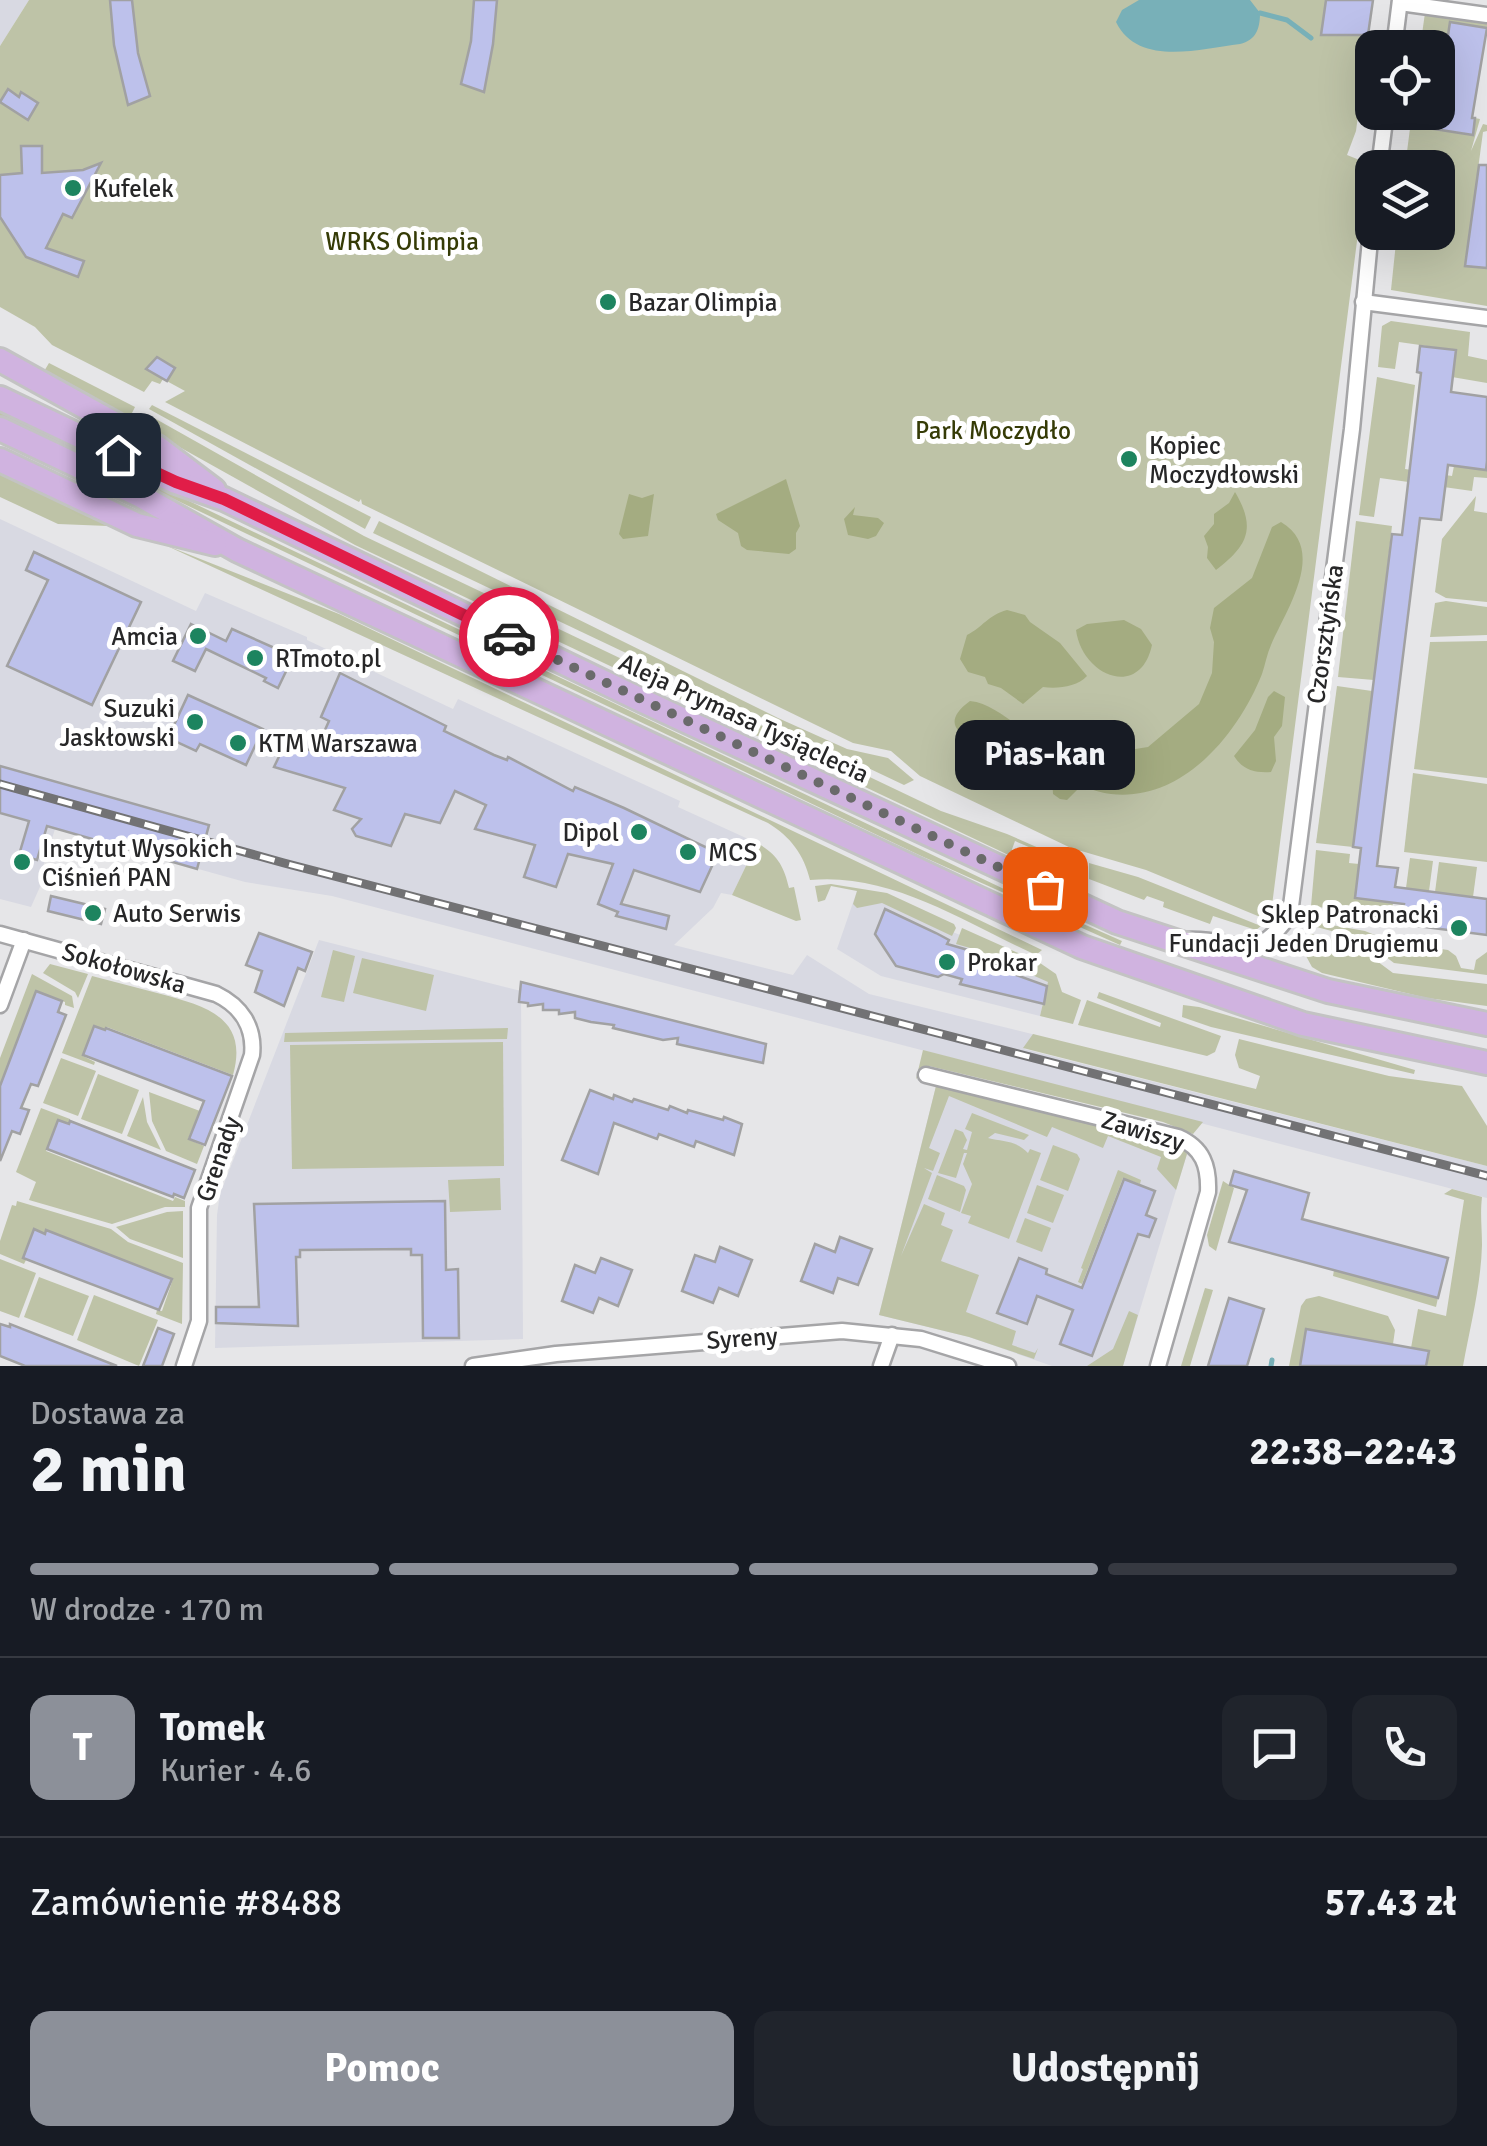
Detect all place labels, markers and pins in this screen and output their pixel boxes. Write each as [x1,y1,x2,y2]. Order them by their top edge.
place label: Kufelek [93,173,174,204]
marker: Kufelek [62,177,84,199]
place label: Bazar Olimpia [628,287,777,318]
marker: Bazar Olimpia [597,291,619,313]
pin [76,413,161,498]
place label: Kopiec Moczydłowski [1149,430,1299,490]
marker: Kopiec Moczydłowski [1118,448,1140,470]
place label: Amcia [111,621,178,652]
marker: Amcia [187,625,209,647]
place label: RTmoto.pl [275,643,381,674]
marker: RTmoto.pl [244,647,266,669]
place label: Suzuki Jaskłowski [59,693,175,753]
marker: Suzuki Jaskłowski [184,711,206,733]
callout: Pias-kan [955,719,1135,789]
place label: KTM Warszawa [258,728,418,759]
marker: KTM Warszawa [227,732,249,754]
place label: Dipol [562,817,619,848]
marker: Dipol [628,821,650,843]
place label: Instytut Wysokich Ciśnień PAN [42,833,233,893]
place label: MCS [708,837,757,868]
marker: MCS [677,841,699,863]
pin [1003,847,1088,932]
marker: Instytut Wysokich Ciśnień PAN [11,851,33,873]
place label: Auto Serwis [113,898,241,929]
place label: Sklep Patronacki Fundacji Jeden Drugiemu [1169,899,1439,959]
marker: Auto Serwis [82,902,104,924]
marker: Sklep Patronacki Fundacji Jeden Drugiemu [1448,917,1470,939]
place label: Prokar [967,947,1038,978]
marker: Prokar [936,951,958,973]

